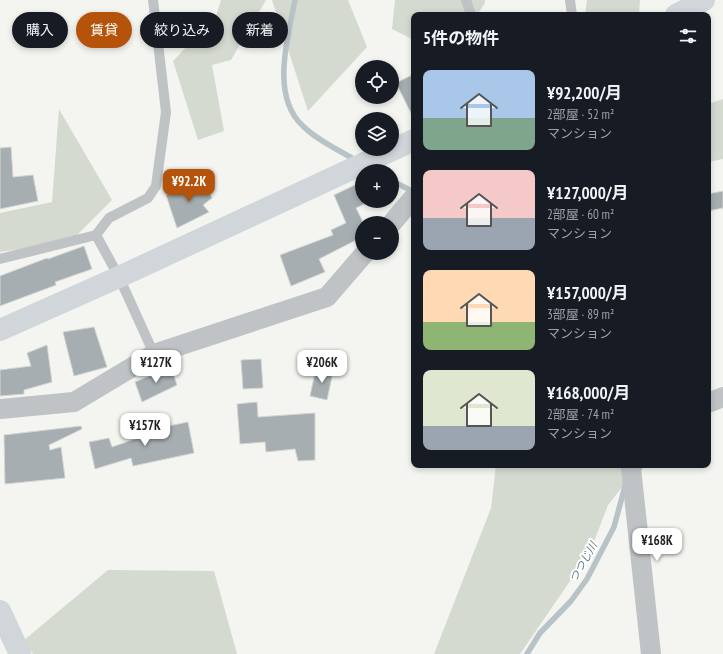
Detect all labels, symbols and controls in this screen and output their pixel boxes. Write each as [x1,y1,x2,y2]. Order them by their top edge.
chip: 購入 [12,12,68,48]
chip: 賃貸 [76,12,132,48]
chip: 絞り込み [140,12,224,48]
chip: 新着 [232,12,288,48]
icon: filters [677,25,699,47]
text: 5件の物件 [423,27,499,49]
map controls [355,60,399,260]
button: locate [355,60,399,104]
text: ¥92,200/月 [547,82,622,104]
icon: home [455,86,503,134]
text: 2部屋 · 52 m² [547,106,614,123]
button: layers [355,112,399,156]
text: マンション [547,125,612,142]
button: + [355,164,399,208]
pin: ¥92.2K [156,169,222,203]
text: ¥92.2K [172,173,206,190]
text: ¥127,000/月 [547,182,629,204]
icon: home [455,186,503,234]
text: 2部屋 · 60 m² [547,206,614,223]
button: − [355,216,399,260]
text: マンション [547,225,612,242]
text: ¥157,000/月 [547,282,629,304]
icon: home [455,286,503,334]
text: 3部屋 · 89 m² [547,306,614,323]
text: マンション [547,325,612,342]
pin: ¥127K [128,350,184,384]
pin: ¥206K [294,350,350,384]
text: ¥127K [140,354,172,371]
text: ¥206K [306,354,338,371]
text: ¥168,000/月 [547,382,631,404]
icon: home [455,386,503,434]
text: 2部屋 · 74 m² [547,406,614,423]
pin: ¥157K [117,413,173,447]
text: ¥157K [129,417,161,434]
text: マンション [547,425,612,442]
pin: ¥168K [629,528,685,562]
text: ¥168K [641,532,673,549]
water label: つつじ川 [566,539,601,585]

